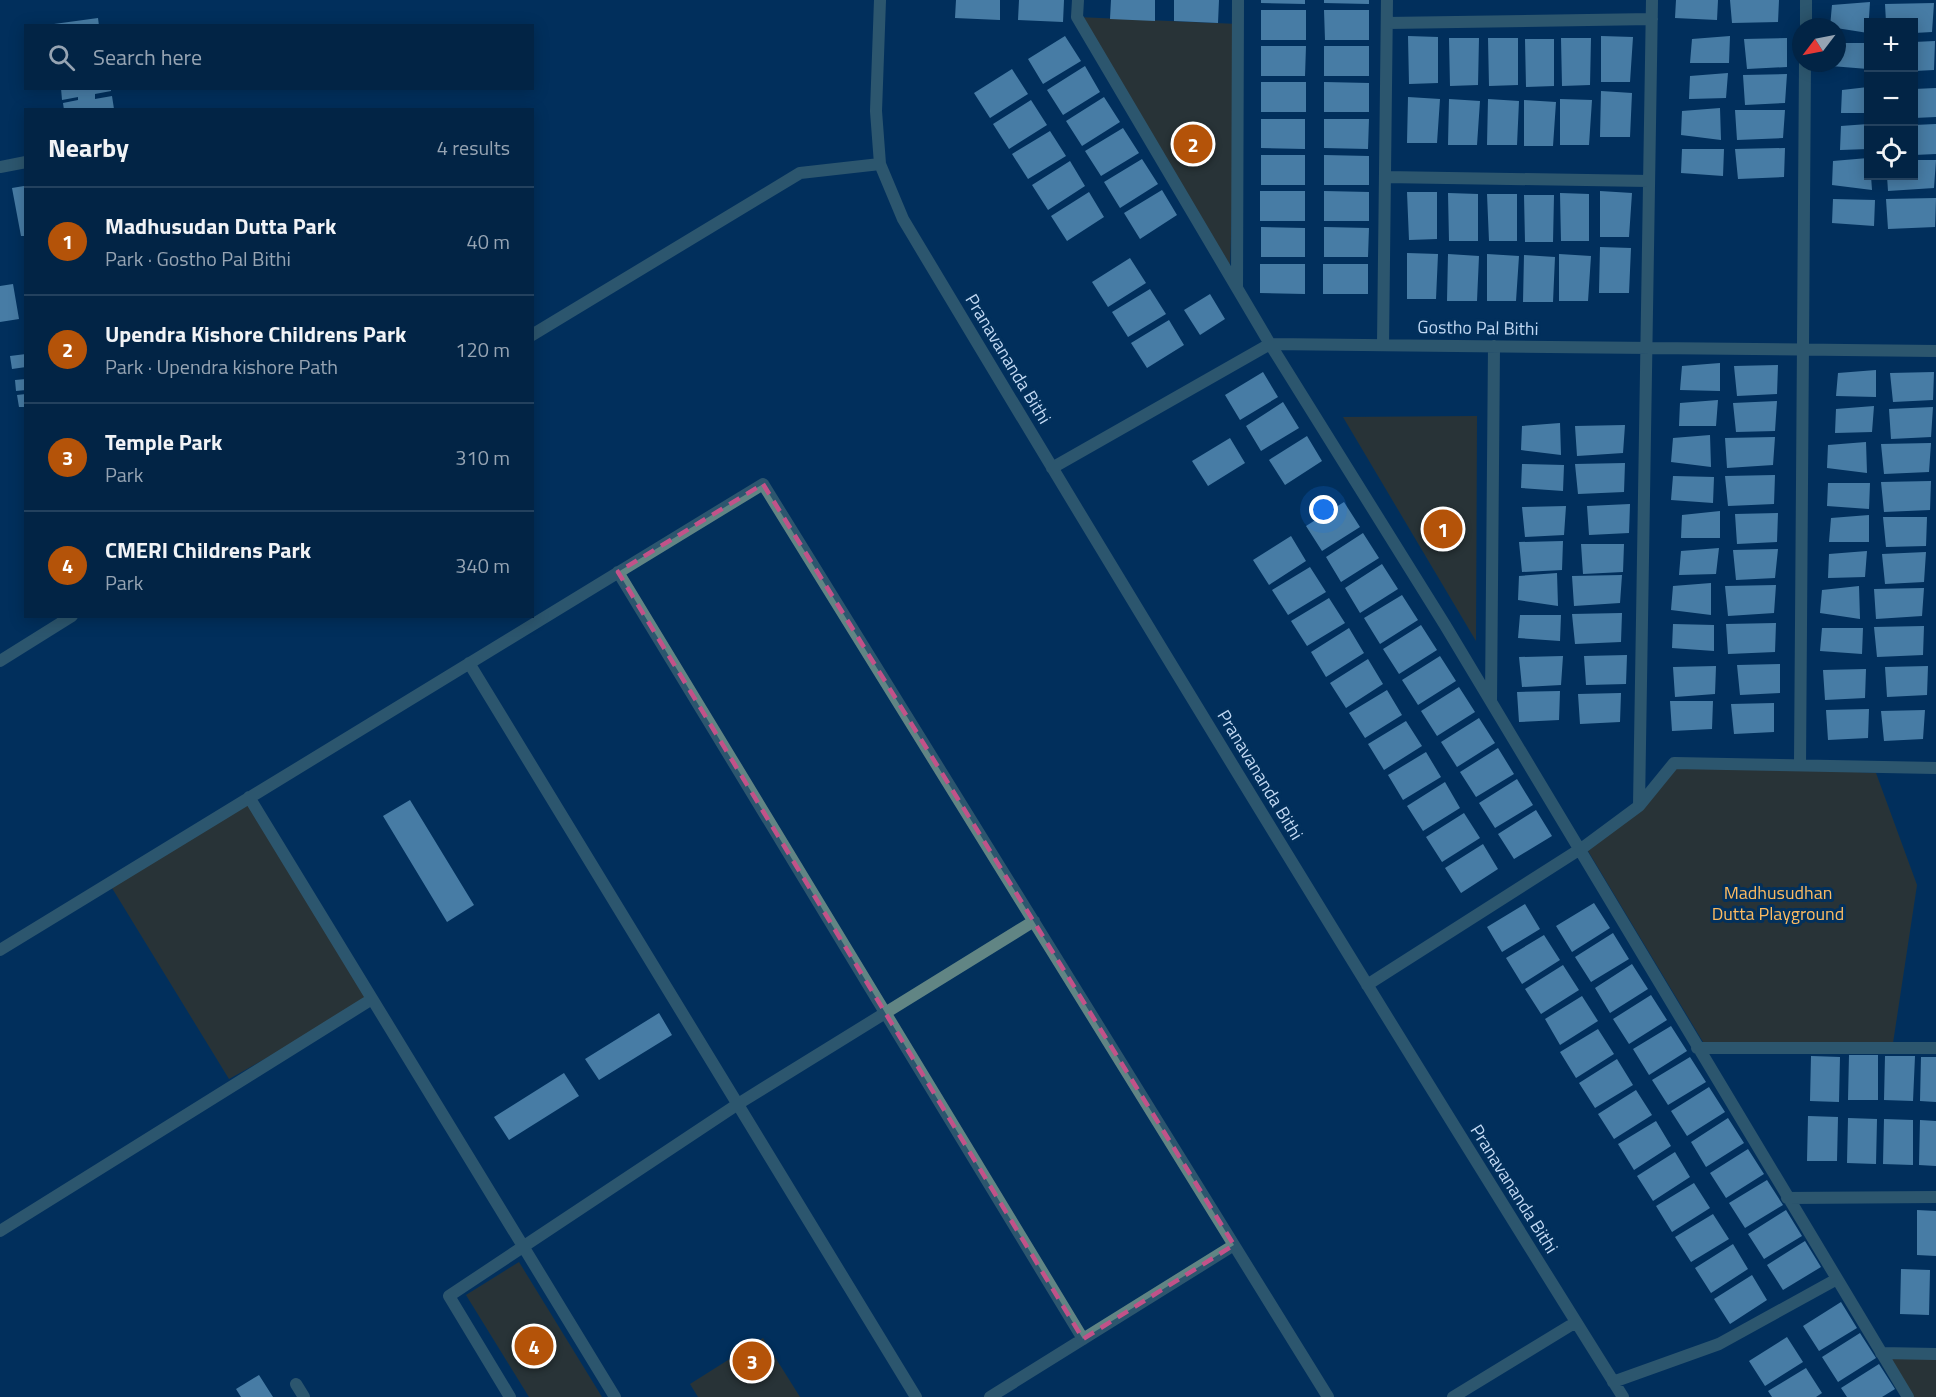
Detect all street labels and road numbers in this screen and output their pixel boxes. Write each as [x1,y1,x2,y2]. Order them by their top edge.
street label: Pranavananda Bithi [959,288,1058,429]
street label: Gostho Pal Bithi [1417,313,1539,342]
street label: Pranavananda Bithi [1211,704,1310,845]
street label: Pranavananda Bithi [1464,1119,1565,1259]

